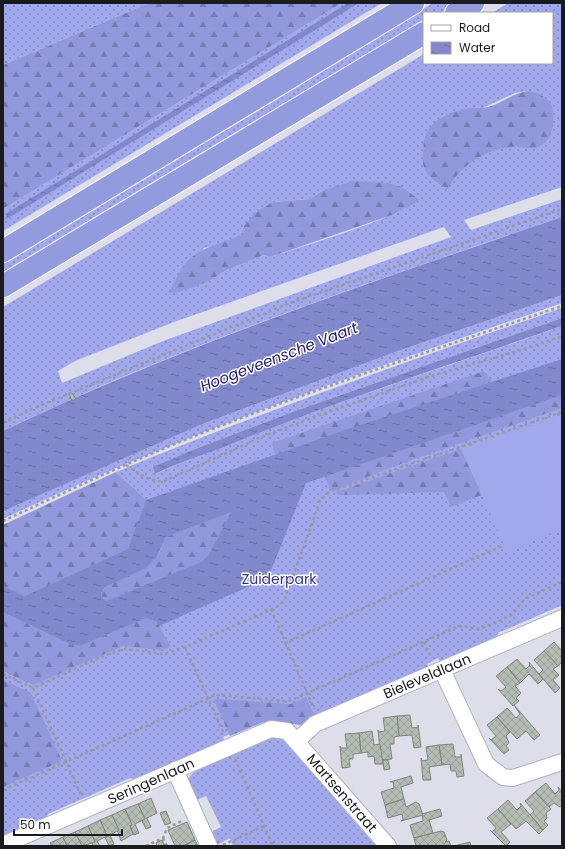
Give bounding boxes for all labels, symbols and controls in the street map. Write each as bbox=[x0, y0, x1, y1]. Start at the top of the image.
legend bbox=[423, 12, 553, 64]
text: Road bbox=[459, 19, 490, 36]
text: Water bbox=[459, 39, 496, 56]
water label: Hoogeveensche Vaart bbox=[197, 317, 361, 396]
park label: Zuiderpark bbox=[242, 569, 317, 589]
street label: Bieleveldlaan bbox=[380, 649, 474, 703]
street label: Martsenstraat bbox=[302, 749, 382, 837]
street label: Seringenlaan bbox=[104, 753, 198, 809]
scale bar bbox=[14, 811, 122, 837]
text: 50 m bbox=[20, 816, 51, 833]

